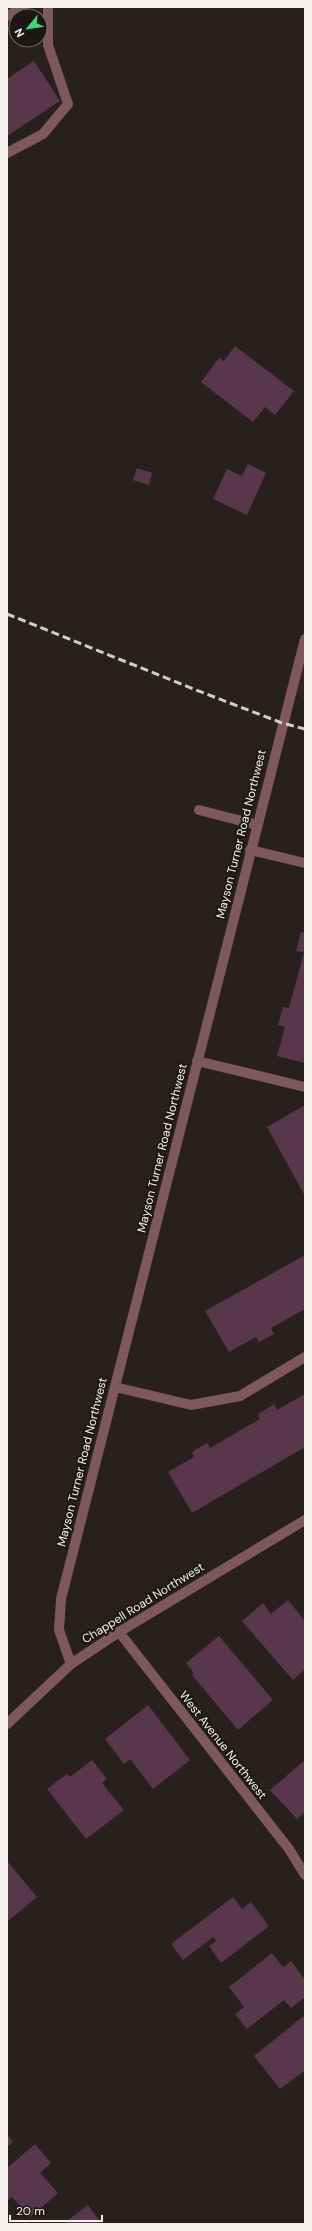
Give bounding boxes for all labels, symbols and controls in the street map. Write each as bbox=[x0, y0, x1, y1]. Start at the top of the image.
north arrow bbox=[8, 8, 48, 48]
text: N bbox=[11, 26, 27, 40]
street label: Mayson Turner Road Northwest bbox=[212, 748, 270, 920]
street label: Mayson Turner Road Northwest bbox=[133, 1062, 191, 1234]
street label: Mayson Turner Road Northwest bbox=[53, 1376, 111, 1548]
street label: Chappell Road Northwest bbox=[79, 1559, 207, 1647]
street label: West Avenue Northwest bbox=[176, 1688, 270, 1803]
scale bar bbox=[10, 2197, 102, 2223]
text: 20 m bbox=[16, 2203, 45, 2219]

